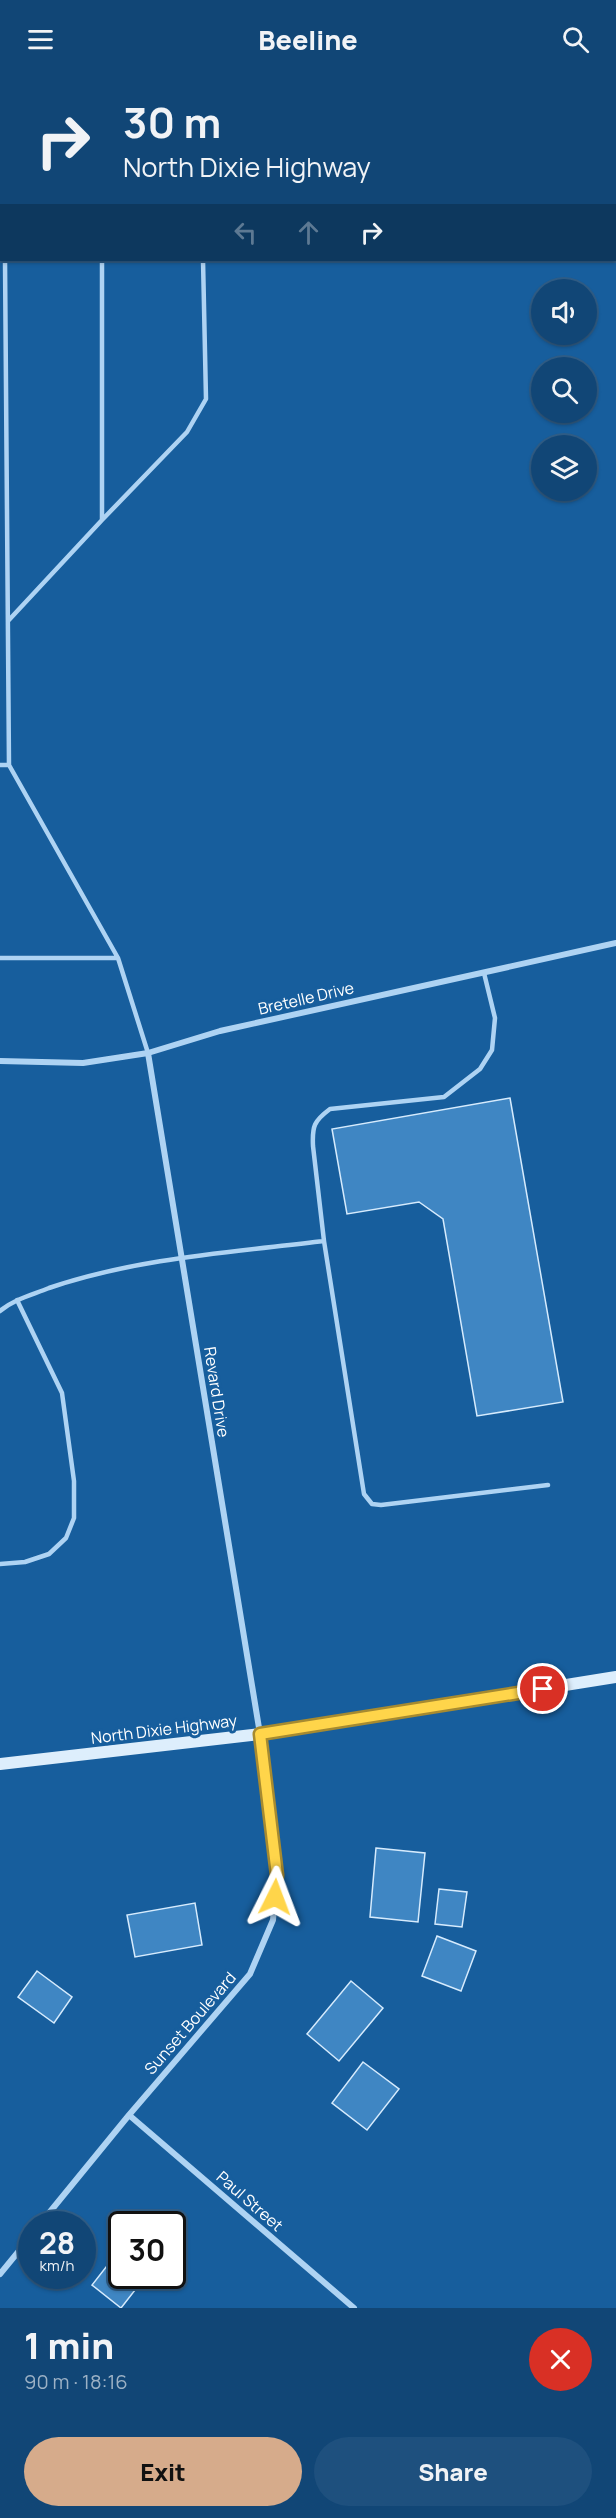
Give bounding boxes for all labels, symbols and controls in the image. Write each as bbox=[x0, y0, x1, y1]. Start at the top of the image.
text: Beeline bbox=[258, 21, 358, 58]
icon: menu bbox=[24, 23, 57, 56]
icon: search bbox=[559, 23, 592, 56]
text: 30 m bbox=[123, 93, 221, 151]
icon: right bbox=[24, 102, 102, 180]
text: North Dixie Highway bbox=[123, 148, 371, 185]
icon: left bbox=[229, 216, 262, 249]
icon: ahead bbox=[292, 216, 325, 249]
icon: right bbox=[355, 216, 388, 249]
map controls bbox=[531, 279, 597, 501]
button: sound bbox=[531, 279, 597, 345]
button: search bbox=[531, 357, 597, 423]
button: layers bbox=[531, 435, 597, 501]
street label: Bretelle Drive bbox=[256, 976, 356, 1020]
street label: Revard Drive bbox=[199, 1345, 235, 1439]
pin bbox=[517, 1663, 568, 1714]
icon: arrive bbox=[526, 1672, 559, 1705]
street label: North Dixie Highway bbox=[90, 1709, 239, 1749]
position arrow bbox=[243, 1865, 307, 1929]
street label: Sunset Boulevard bbox=[139, 1967, 241, 2079]
street label: Paul Street bbox=[212, 2166, 288, 2236]
speed limit sign: 30 bbox=[108, 2211, 186, 2289]
text: 28 bbox=[39, 2222, 75, 2263]
text: km/h bbox=[40, 2255, 74, 2276]
text: 1 min bbox=[24, 2321, 114, 2370]
button: close bbox=[529, 2328, 592, 2391]
text: 90 m · 18:16 bbox=[24, 2368, 128, 2395]
button: Exit bbox=[24, 2437, 302, 2506]
button: Share bbox=[314, 2437, 592, 2506]

